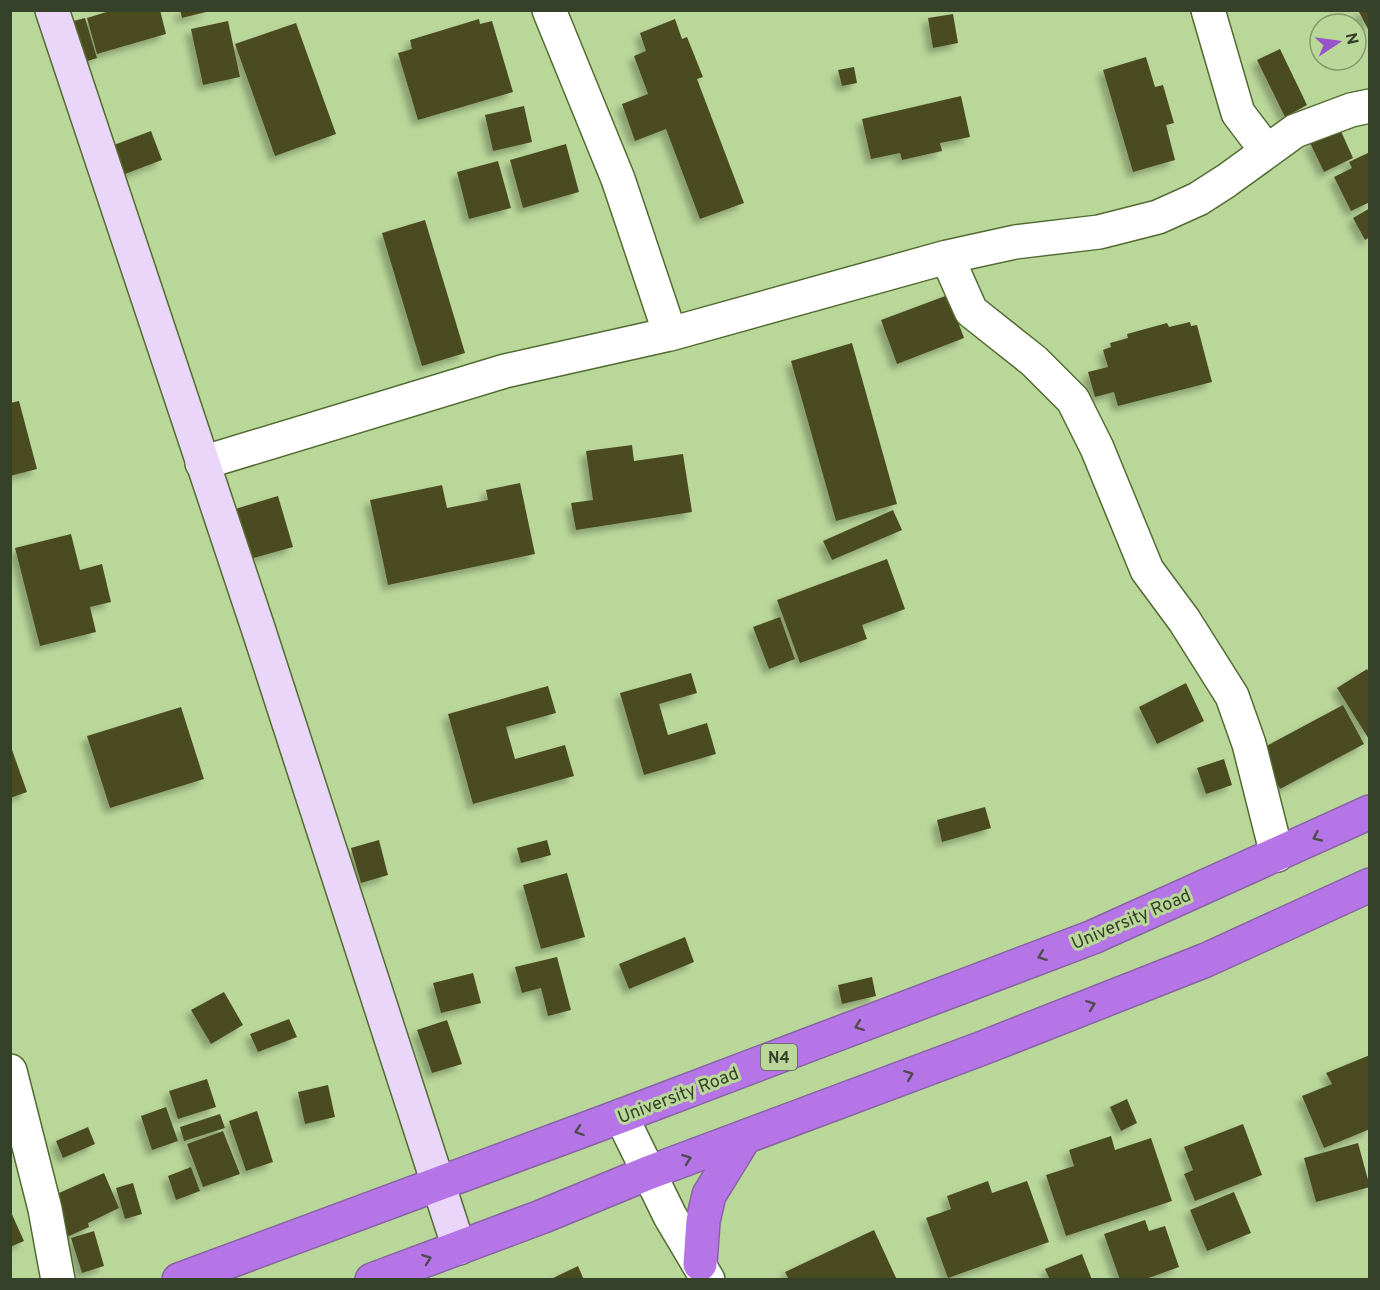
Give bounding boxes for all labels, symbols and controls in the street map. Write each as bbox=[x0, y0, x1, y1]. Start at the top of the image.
north arrow bbox=[1308, 12, 1368, 72]
text: N bbox=[1340, 31, 1362, 47]
one-way arrow bbox=[1312, 829, 1323, 841]
street label: University Road bbox=[1068, 885, 1195, 956]
one-way arrow bbox=[1037, 949, 1048, 962]
one-way arrow bbox=[1085, 1000, 1096, 1012]
one-way arrow bbox=[855, 1019, 866, 1031]
road number: N4 bbox=[761, 1044, 797, 1070]
street label: University Road bbox=[615, 1063, 742, 1130]
one-way arrow bbox=[903, 1070, 914, 1083]
one-way arrow bbox=[574, 1124, 584, 1136]
one-way arrow bbox=[682, 1153, 692, 1166]
one-way arrow bbox=[421, 1254, 432, 1267]

